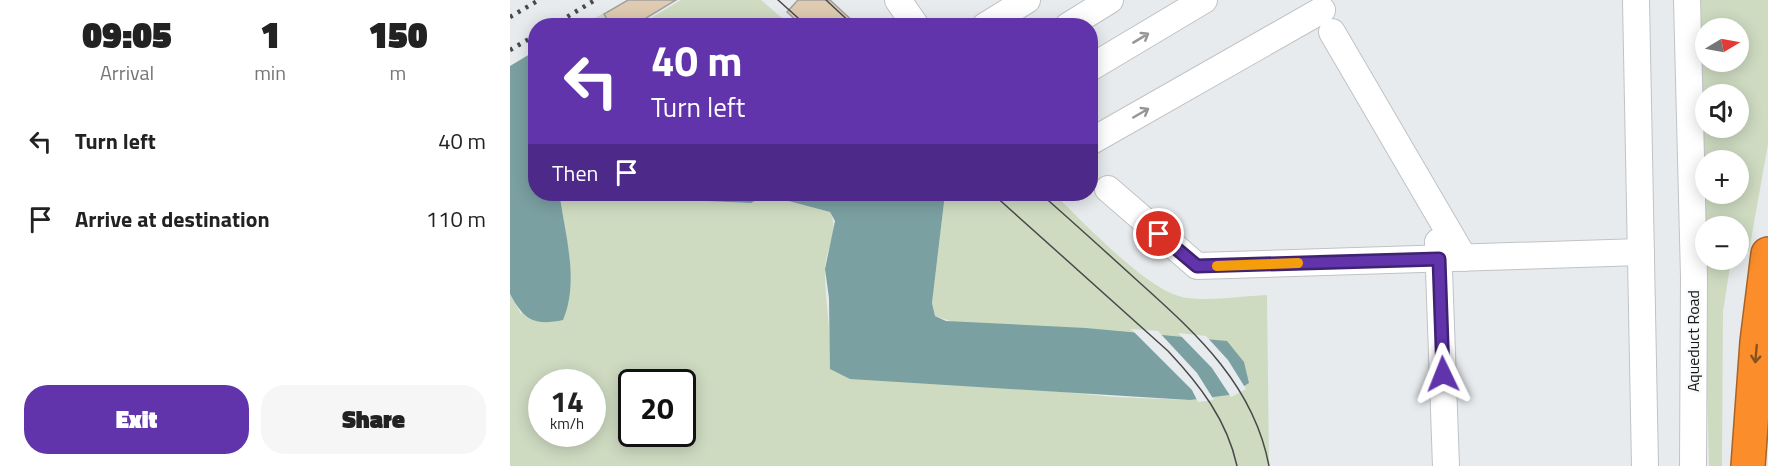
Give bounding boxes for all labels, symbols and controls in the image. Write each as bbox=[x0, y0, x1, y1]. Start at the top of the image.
text: 09:05 bbox=[82, 7, 172, 62]
text: 1 bbox=[260, 7, 280, 62]
text: 150 bbox=[368, 7, 428, 62]
north arrow bbox=[1695, 18, 1749, 72]
map controls bbox=[1695, 18, 1749, 270]
text: 40 m bbox=[651, 28, 743, 92]
one-way arrow bbox=[1132, 31, 1149, 43]
icon: left bbox=[552, 42, 630, 120]
text: Arrival bbox=[100, 57, 154, 88]
text: min bbox=[254, 57, 286, 88]
text: m bbox=[390, 57, 406, 88]
button: sound bbox=[1695, 84, 1749, 138]
text: Turn left bbox=[651, 86, 745, 127]
one-way arrow bbox=[1132, 107, 1149, 119]
text: Turn left bbox=[75, 124, 156, 158]
text: 40 m bbox=[438, 124, 486, 158]
icon: left bbox=[24, 125, 57, 158]
button: + bbox=[1695, 150, 1749, 204]
text: Then bbox=[552, 156, 598, 190]
icon: arrive bbox=[610, 156, 643, 189]
text: Arrive at destination bbox=[75, 202, 270, 236]
text: 110 m bbox=[426, 202, 486, 236]
icon: arrive bbox=[24, 203, 57, 236]
pin bbox=[1133, 208, 1184, 259]
button: − bbox=[1695, 216, 1749, 270]
icon: arrive bbox=[1142, 217, 1175, 250]
street label: Aqueduct Road bbox=[1681, 290, 1705, 392]
position arrow bbox=[1411, 342, 1475, 406]
one-way arrow bbox=[1750, 343, 1761, 363]
speed limit sign: 20 bbox=[618, 369, 696, 447]
text: 14 bbox=[550, 378, 584, 424]
button: Exit bbox=[24, 385, 249, 454]
button: Share bbox=[261, 385, 486, 454]
text: km/h bbox=[550, 412, 584, 435]

